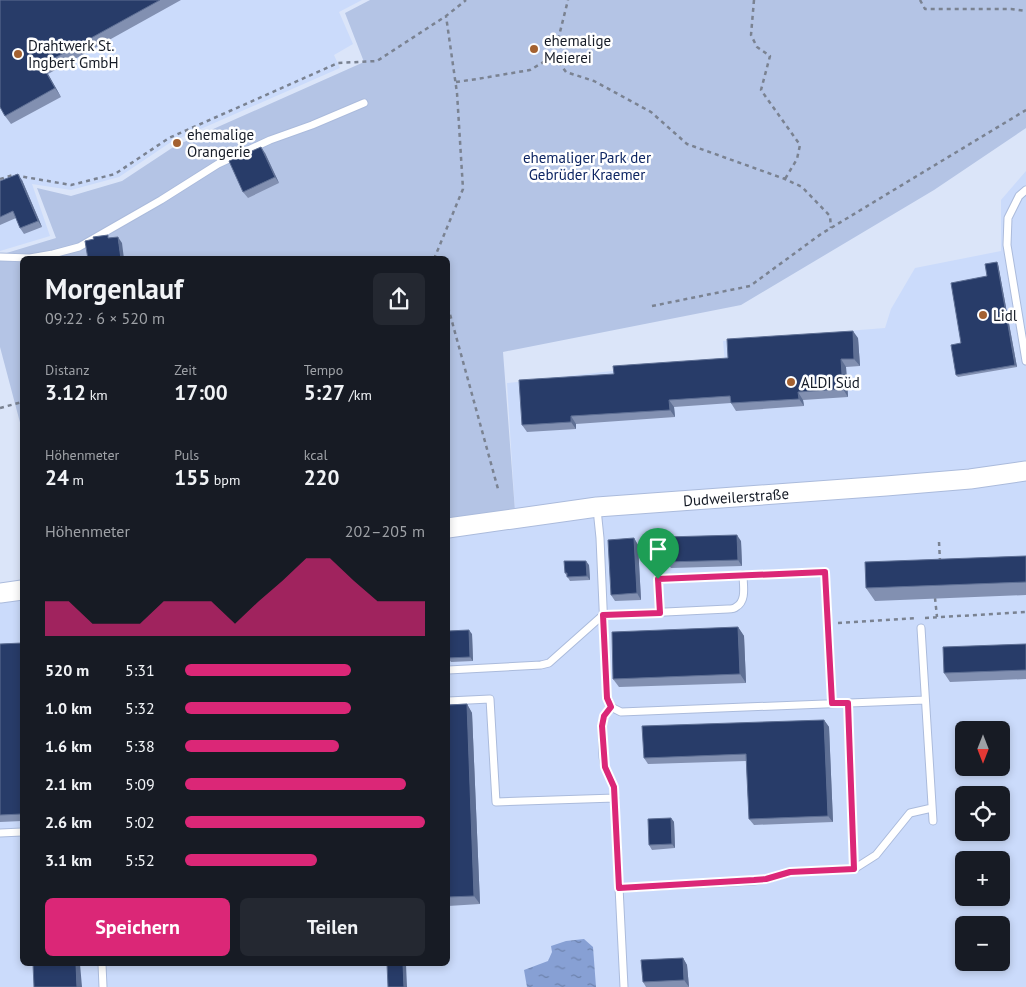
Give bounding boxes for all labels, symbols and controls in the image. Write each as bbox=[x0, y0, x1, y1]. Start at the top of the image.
place label: ehemalige Meierei bbox=[544, 31, 611, 67]
place label: Drahtwerk St. Ingbert GmbH bbox=[28, 36, 119, 72]
marker: ehemalige Meierei bbox=[528, 43, 540, 55]
marker: Drahtwerk St. Ingbert GmbH bbox=[12, 48, 24, 60]
place label: ehemalige Orangerie bbox=[187, 125, 254, 161]
marker: ehemalige Orangerie bbox=[171, 137, 183, 149]
park label: ehemaliger Park der Gebrüder Kraemer bbox=[523, 148, 651, 184]
text: Morgenlauf bbox=[45, 270, 183, 307]
button: share bbox=[373, 273, 425, 325]
place label: Lidl bbox=[993, 306, 1018, 325]
text: 09:22 · 6 × 520 m bbox=[45, 308, 165, 328]
marker: Lidl bbox=[977, 309, 989, 321]
text: Distanz bbox=[45, 361, 89, 379]
text: Zeit bbox=[174, 361, 197, 379]
text: Tempo bbox=[304, 361, 343, 379]
place label: ALDI Süd bbox=[801, 373, 860, 392]
marker: ALDI Süd bbox=[785, 376, 797, 388]
text: 3.12 bbox=[45, 379, 86, 406]
text: 17:00 bbox=[174, 379, 228, 406]
text: 5:27 bbox=[304, 379, 345, 406]
text: km bbox=[86, 386, 108, 404]
text: /km bbox=[345, 386, 372, 404]
text: Höhenmeter bbox=[45, 446, 119, 464]
text: Puls bbox=[174, 446, 199, 464]
text: kcal bbox=[304, 446, 328, 464]
text: 24 bbox=[45, 464, 69, 491]
text: 155 bbox=[174, 464, 210, 491]
text: 220 bbox=[304, 464, 339, 491]
text: m bbox=[69, 471, 84, 489]
text: bpm bbox=[210, 471, 240, 489]
street label: Dudweilerstraße bbox=[682, 484, 790, 510]
text: Höhenmeter bbox=[45, 521, 130, 541]
text: 202–205 m bbox=[345, 521, 425, 541]
pin bbox=[637, 528, 679, 579]
icon: arrive bbox=[644, 535, 672, 563]
text: 520 m bbox=[45, 660, 89, 680]
text: 5:31 bbox=[125, 660, 155, 680]
text: 1.0 km bbox=[45, 698, 92, 718]
text: 5:32 bbox=[125, 698, 155, 718]
north arrow bbox=[955, 721, 1010, 776]
map controls bbox=[955, 721, 1010, 971]
text: 1.6 km bbox=[45, 736, 92, 756]
text: 5:38 bbox=[125, 736, 155, 756]
text: 2.1 km bbox=[45, 774, 92, 794]
text: 5:09 bbox=[125, 774, 155, 794]
button: locate bbox=[955, 786, 1010, 841]
text: 2.6 km bbox=[45, 812, 92, 832]
text: 5:02 bbox=[125, 812, 155, 832]
text: 3.1 km bbox=[45, 850, 92, 870]
text: 5:52 bbox=[125, 850, 155, 870]
button: + bbox=[955, 851, 1010, 906]
button: Speichern bbox=[45, 898, 230, 956]
button: Teilen bbox=[240, 898, 425, 956]
button: − bbox=[955, 916, 1010, 971]

